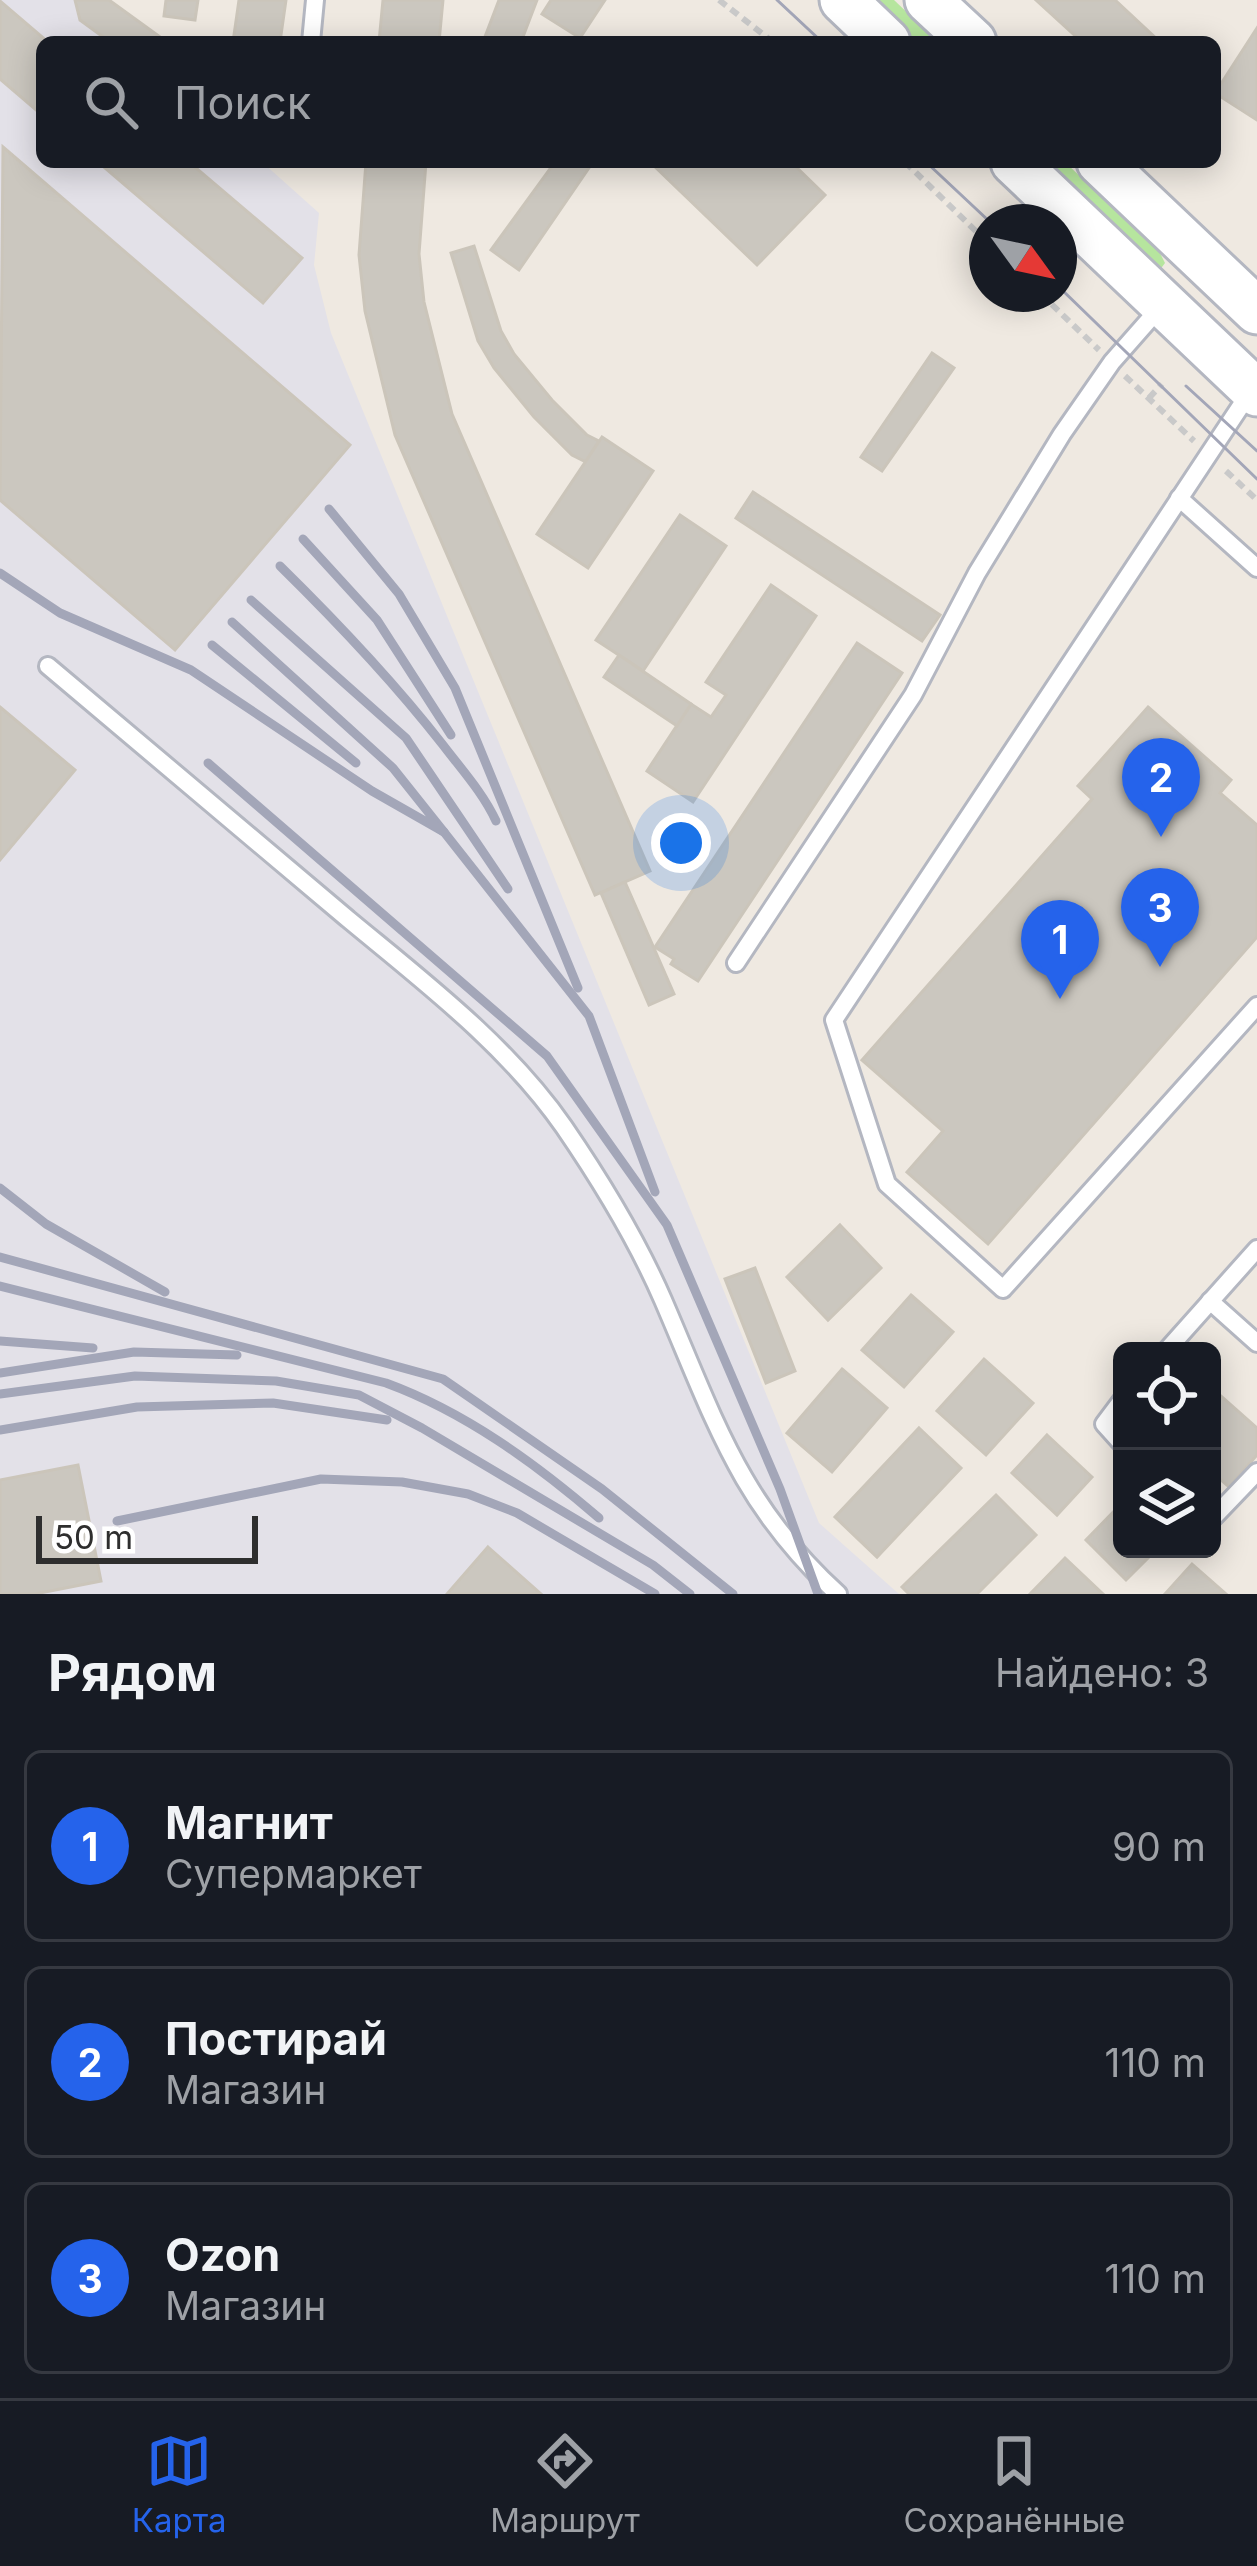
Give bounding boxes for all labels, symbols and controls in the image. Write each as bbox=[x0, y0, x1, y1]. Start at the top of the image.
search box bbox=[36, 36, 1221, 168]
icon: search bbox=[78, 69, 144, 135]
text: Поиск bbox=[174, 75, 311, 130]
north arrow bbox=[969, 204, 1077, 312]
pin: 2 bbox=[1122, 738, 1200, 837]
your location bbox=[651, 813, 711, 873]
pin: 3 bbox=[1121, 868, 1199, 967]
pin: 1 bbox=[1021, 900, 1099, 999]
map controls bbox=[1113, 1342, 1221, 1558]
button: locate bbox=[1113, 1342, 1221, 1450]
button: layers bbox=[1113, 1450, 1221, 1558]
scale bar bbox=[36, 1510, 258, 1563]
text: 50 m bbox=[54, 1517, 133, 1557]
text: Рядом bbox=[48, 1642, 217, 1703]
text: Найдено: 3 bbox=[995, 1649, 1209, 1696]
text: Магнит bbox=[165, 1795, 333, 1850]
text: 1 bbox=[82, 1823, 98, 1870]
text: 90 m bbox=[1112, 1823, 1206, 1870]
text: Супермаркет bbox=[165, 1850, 422, 1897]
text: Постирай bbox=[165, 2011, 387, 2066]
text: 2 bbox=[78, 2039, 102, 2086]
text: 110 m bbox=[1105, 2039, 1206, 2086]
text: Магазин bbox=[165, 2066, 326, 2113]
text: Ozon bbox=[165, 2227, 280, 2282]
text: 3 bbox=[77, 2255, 103, 2302]
text: 110 m bbox=[1105, 2255, 1206, 2302]
text: Магазин bbox=[165, 2282, 326, 2329]
tab: Карта bbox=[132, 2428, 227, 2540]
tab: Маршрут bbox=[490, 2428, 640, 2540]
tab: Сохранённые bbox=[904, 2428, 1125, 2540]

